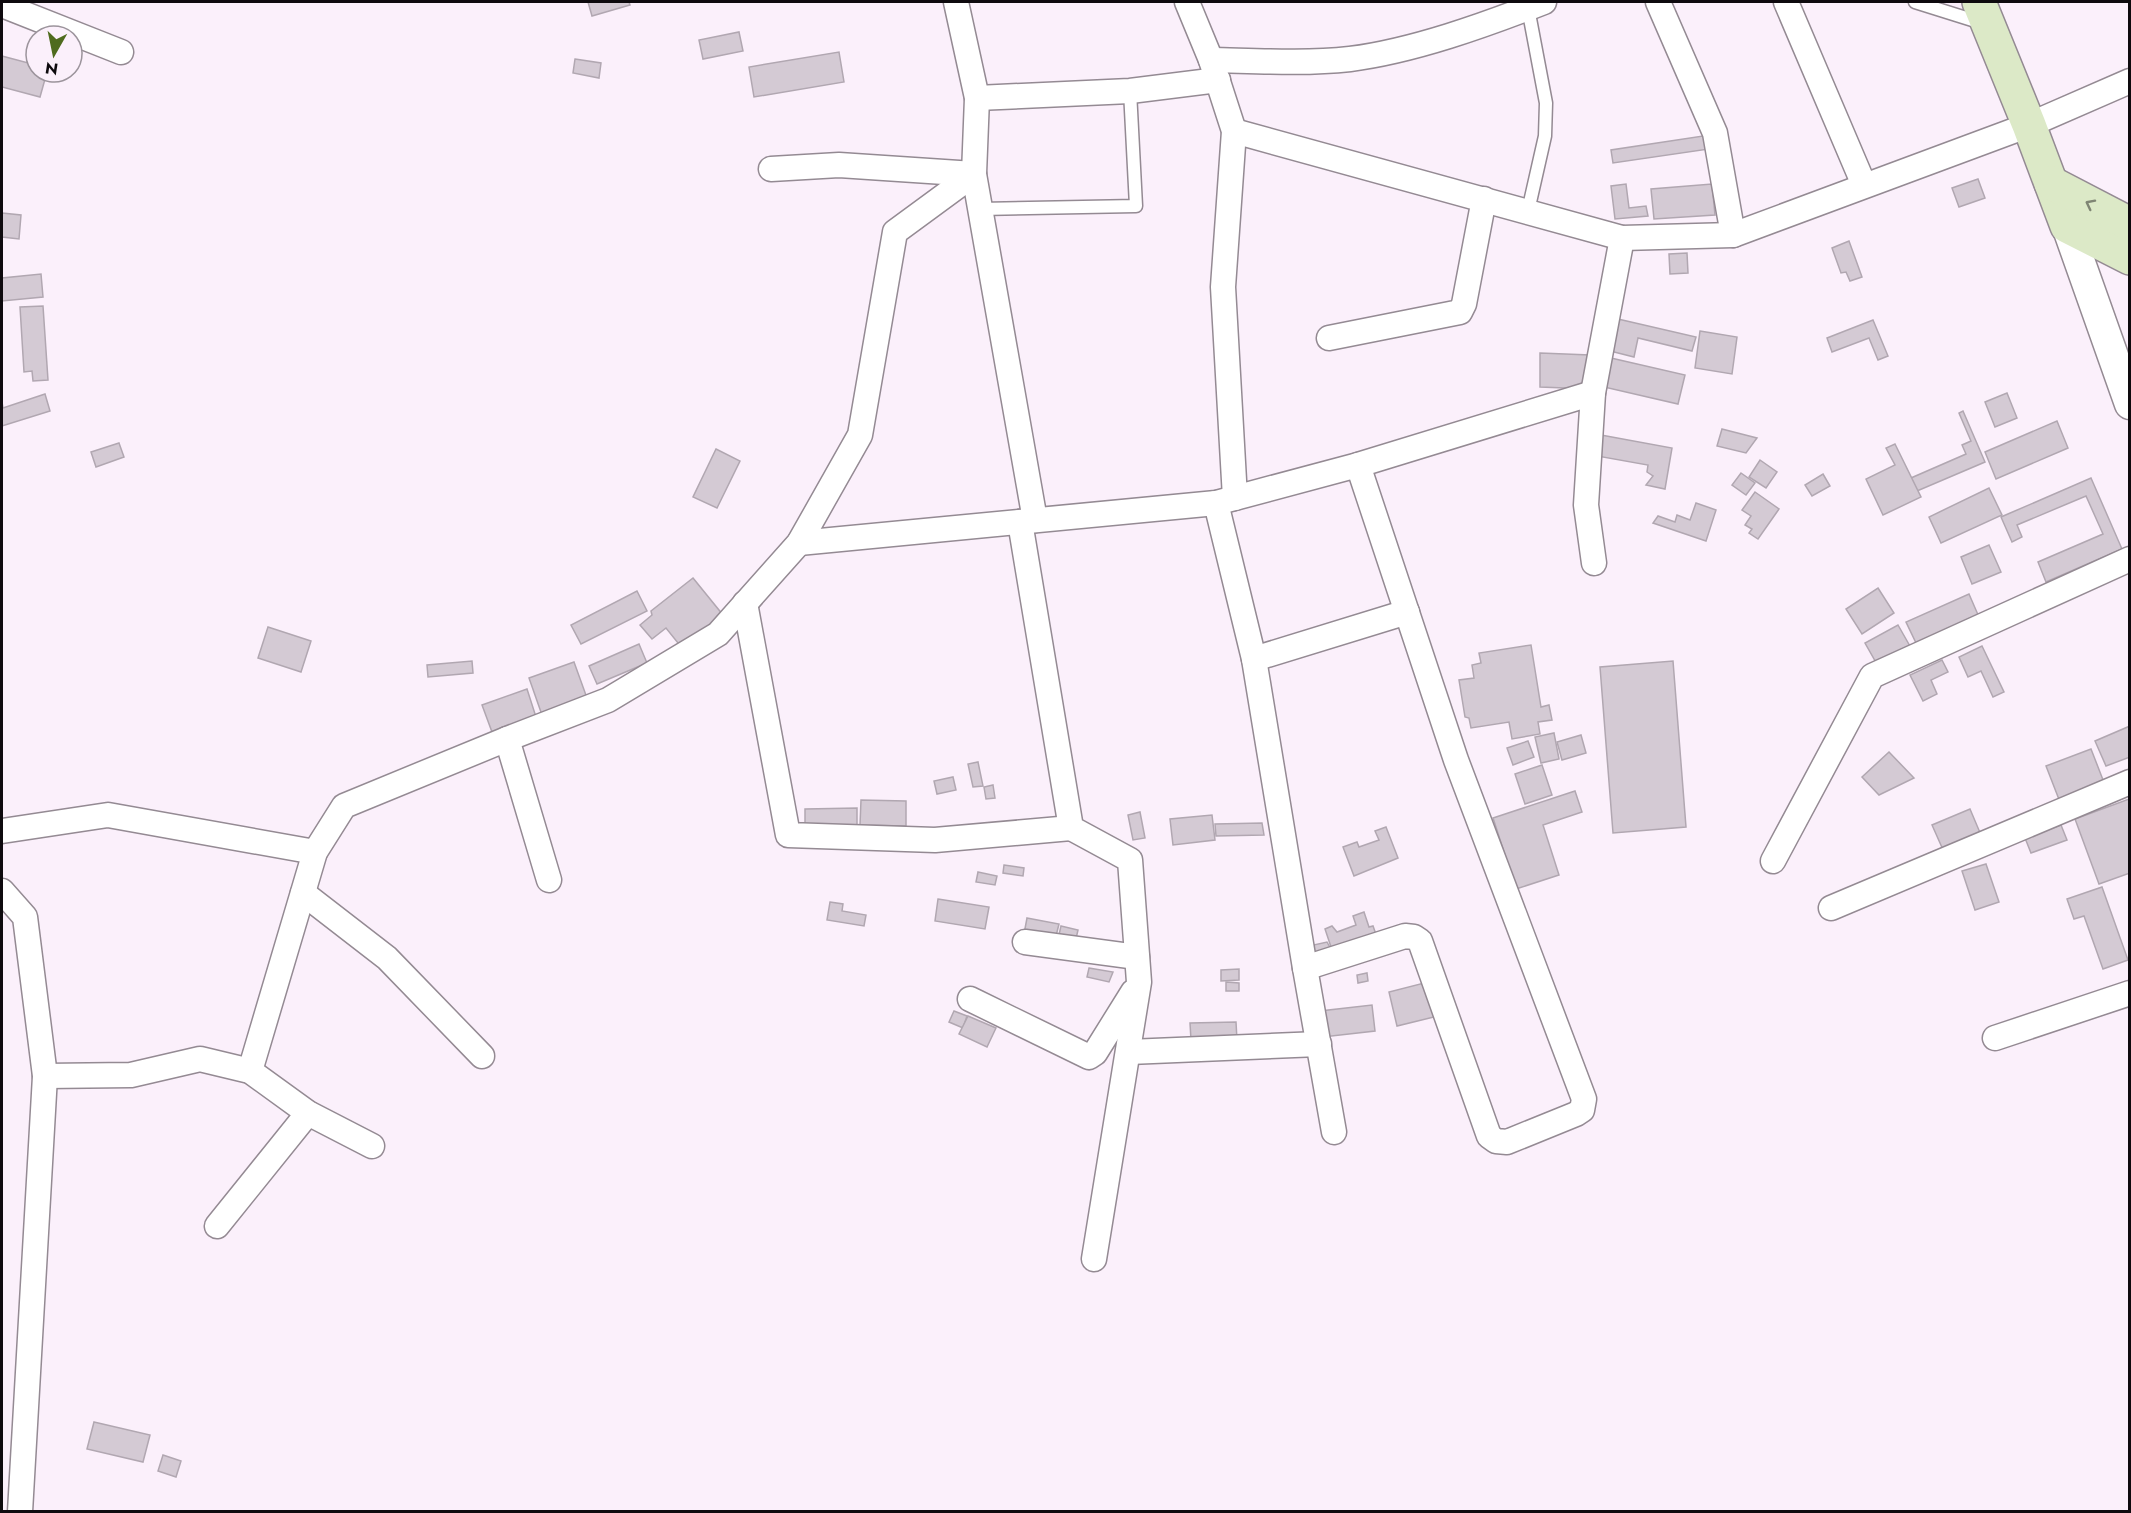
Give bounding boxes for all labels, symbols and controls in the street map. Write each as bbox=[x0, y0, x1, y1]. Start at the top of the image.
north arrow bbox=[24, 24, 84, 84]
text: N bbox=[44, 56, 60, 81]
one-way arrow bbox=[2086, 200, 2096, 211]

